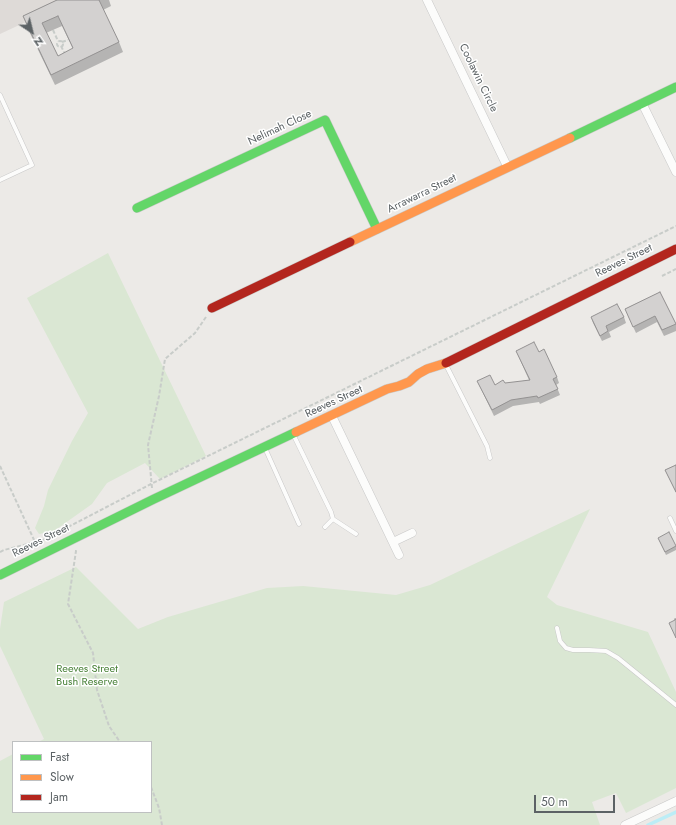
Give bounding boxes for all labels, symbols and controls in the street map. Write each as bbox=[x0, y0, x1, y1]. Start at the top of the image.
north arrow bbox=[12, 12, 52, 52]
text: N bbox=[31, 33, 47, 51]
street label: Coolawin Circle bbox=[456, 42, 500, 114]
street label: Nelimah Close bbox=[246, 108, 314, 148]
street label: Arrawarra Street bbox=[385, 172, 459, 216]
street label: Reeves Street bbox=[593, 242, 655, 280]
street label: Reeves Street bbox=[303, 383, 365, 421]
street label: Reeves Street bbox=[10, 522, 72, 560]
park label: Reeves Street Bush Reserve bbox=[56, 662, 118, 688]
legend bbox=[12, 741, 152, 813]
text: Fast bbox=[50, 748, 69, 766]
text: Slow bbox=[50, 768, 74, 786]
scale bar bbox=[536, 787, 617, 813]
text: Jam bbox=[50, 788, 68, 806]
text: 50 m bbox=[541, 793, 568, 811]

